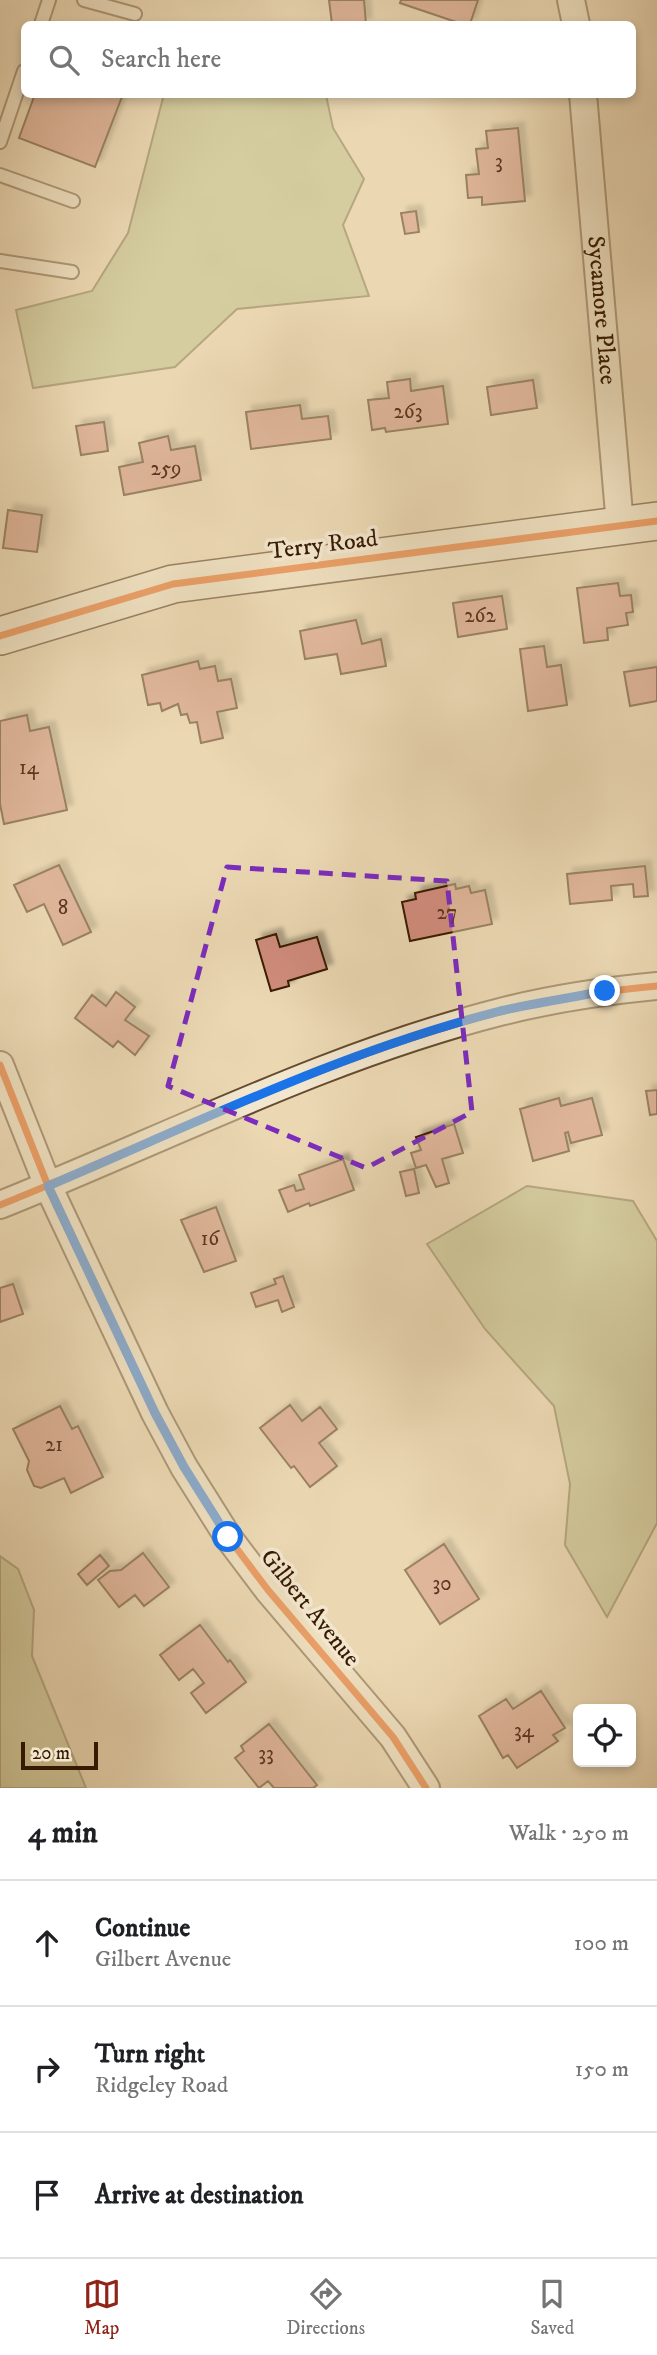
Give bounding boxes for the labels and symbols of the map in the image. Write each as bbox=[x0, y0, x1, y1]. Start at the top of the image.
house number: 3 bbox=[495, 149, 503, 175]
street label: Sycamore Place bbox=[580, 235, 623, 386]
house number: 263 bbox=[393, 399, 423, 425]
house number: 259 bbox=[150, 456, 182, 482]
street label: Terry Road bbox=[267, 523, 379, 567]
house number: 262 bbox=[464, 603, 496, 629]
house number: 14 bbox=[19, 755, 40, 781]
house number: 8 bbox=[58, 895, 68, 921]
house number: 27 bbox=[437, 900, 457, 926]
route end bbox=[589, 975, 620, 1006]
house number: 16 bbox=[201, 1226, 220, 1252]
house number: 21 bbox=[45, 1432, 63, 1458]
route start bbox=[212, 1521, 243, 1552]
street label: Gilbert Avenue bbox=[254, 1543, 366, 1673]
house number: 30 bbox=[432, 1571, 452, 1597]
house number: 34 bbox=[514, 1718, 535, 1744]
scale bar bbox=[21, 1739, 98, 1771]
house number: 33 bbox=[258, 1741, 274, 1767]

